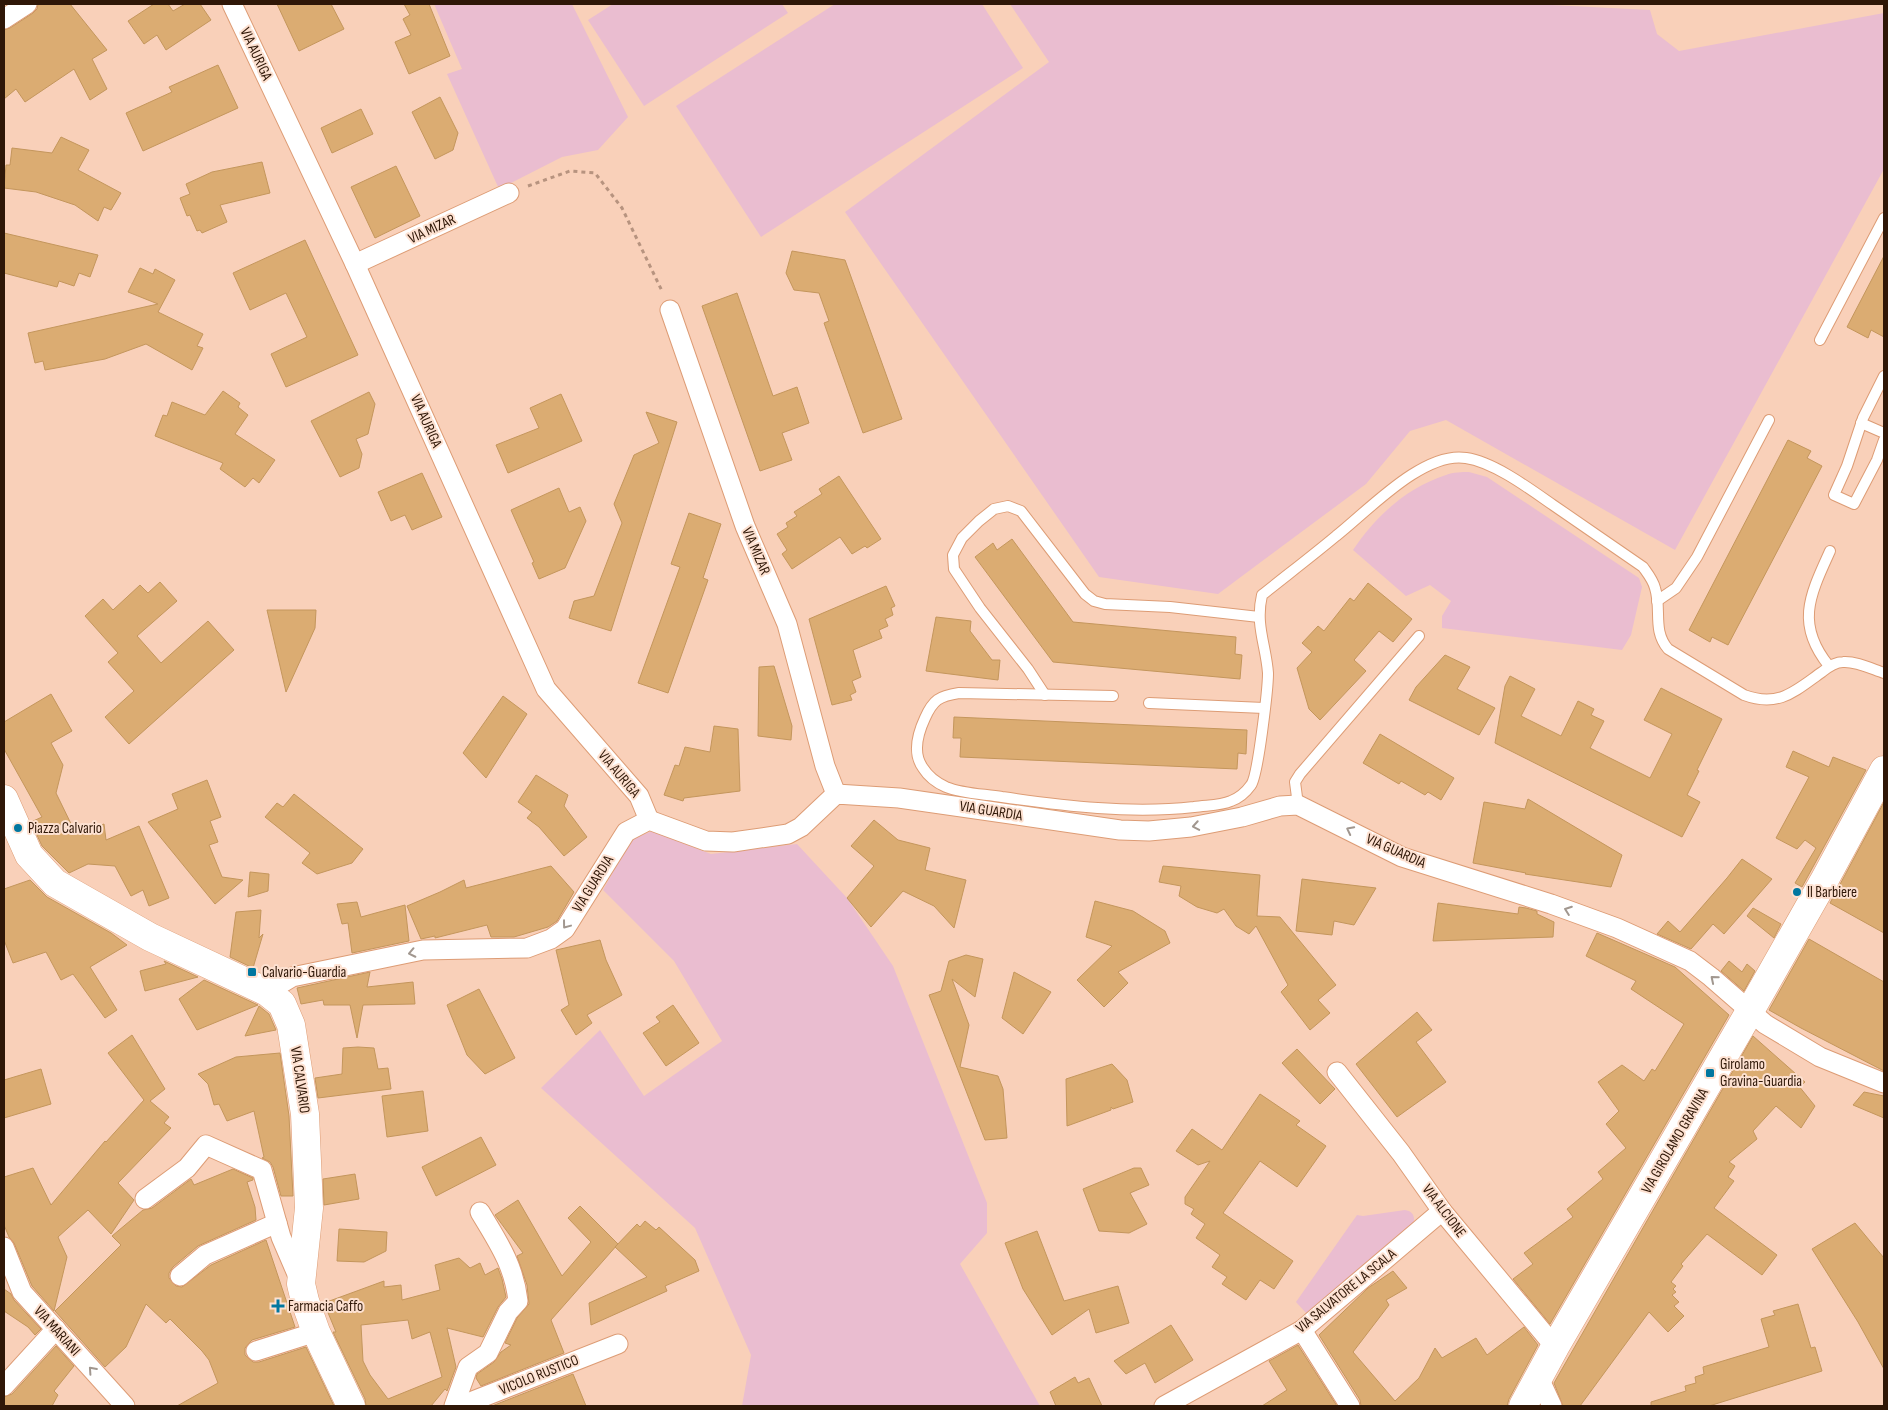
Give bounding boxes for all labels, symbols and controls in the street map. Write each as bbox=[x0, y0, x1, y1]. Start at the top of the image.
street label: VIA AURIGA bbox=[236, 25, 277, 84]
street label: VIA MIZAR bbox=[405, 210, 459, 248]
street label: VIA AURIGA bbox=[406, 391, 446, 451]
street label: VIA MIZAR bbox=[737, 524, 775, 578]
street label: VIA AURIGA bbox=[594, 746, 645, 802]
street label: VIA GUARDIA bbox=[958, 797, 1024, 825]
place label: Piazza Calvario bbox=[28, 819, 102, 838]
one-way arrow bbox=[1191, 820, 1200, 830]
marker: Piazza Calvario bbox=[12, 822, 24, 834]
one-way arrow bbox=[1346, 826, 1355, 836]
street label: VIA GUARDIA bbox=[1363, 829, 1429, 873]
street label: VIA GUARDIA bbox=[568, 852, 618, 916]
place label: Il Barbiere bbox=[1807, 883, 1857, 902]
marker: Il Barbiere bbox=[1791, 886, 1803, 898]
one-way arrow bbox=[1564, 906, 1572, 916]
one-way arrow bbox=[564, 919, 572, 928]
one-way arrow bbox=[407, 947, 416, 957]
place label: Calvario-Guardia bbox=[262, 963, 346, 982]
marker: Calvario-Guardia bbox=[246, 966, 258, 978]
one-way arrow bbox=[1710, 976, 1719, 985]
street label: VIA CALVARIO bbox=[286, 1045, 314, 1115]
place label: Girolamo Gravina-Guardia bbox=[1720, 1055, 1802, 1091]
marker: Girolamo Gravina-Guardia bbox=[1704, 1067, 1716, 1079]
street label: VIA GIROLAMO GRAVINA bbox=[1637, 1085, 1713, 1197]
street label: VIA ALCIONE bbox=[1418, 1181, 1470, 1241]
street label: VIA SALVATORE LA SCALA bbox=[1292, 1244, 1401, 1337]
place label: Farmacia Caffo bbox=[288, 1297, 363, 1316]
marker: Farmacia Caffo bbox=[272, 1300, 284, 1312]
street label: VIA MARIANI bbox=[30, 1302, 84, 1360]
street label: VICOLO RUSTICO bbox=[497, 1351, 581, 1399]
one-way arrow bbox=[89, 1366, 98, 1375]

